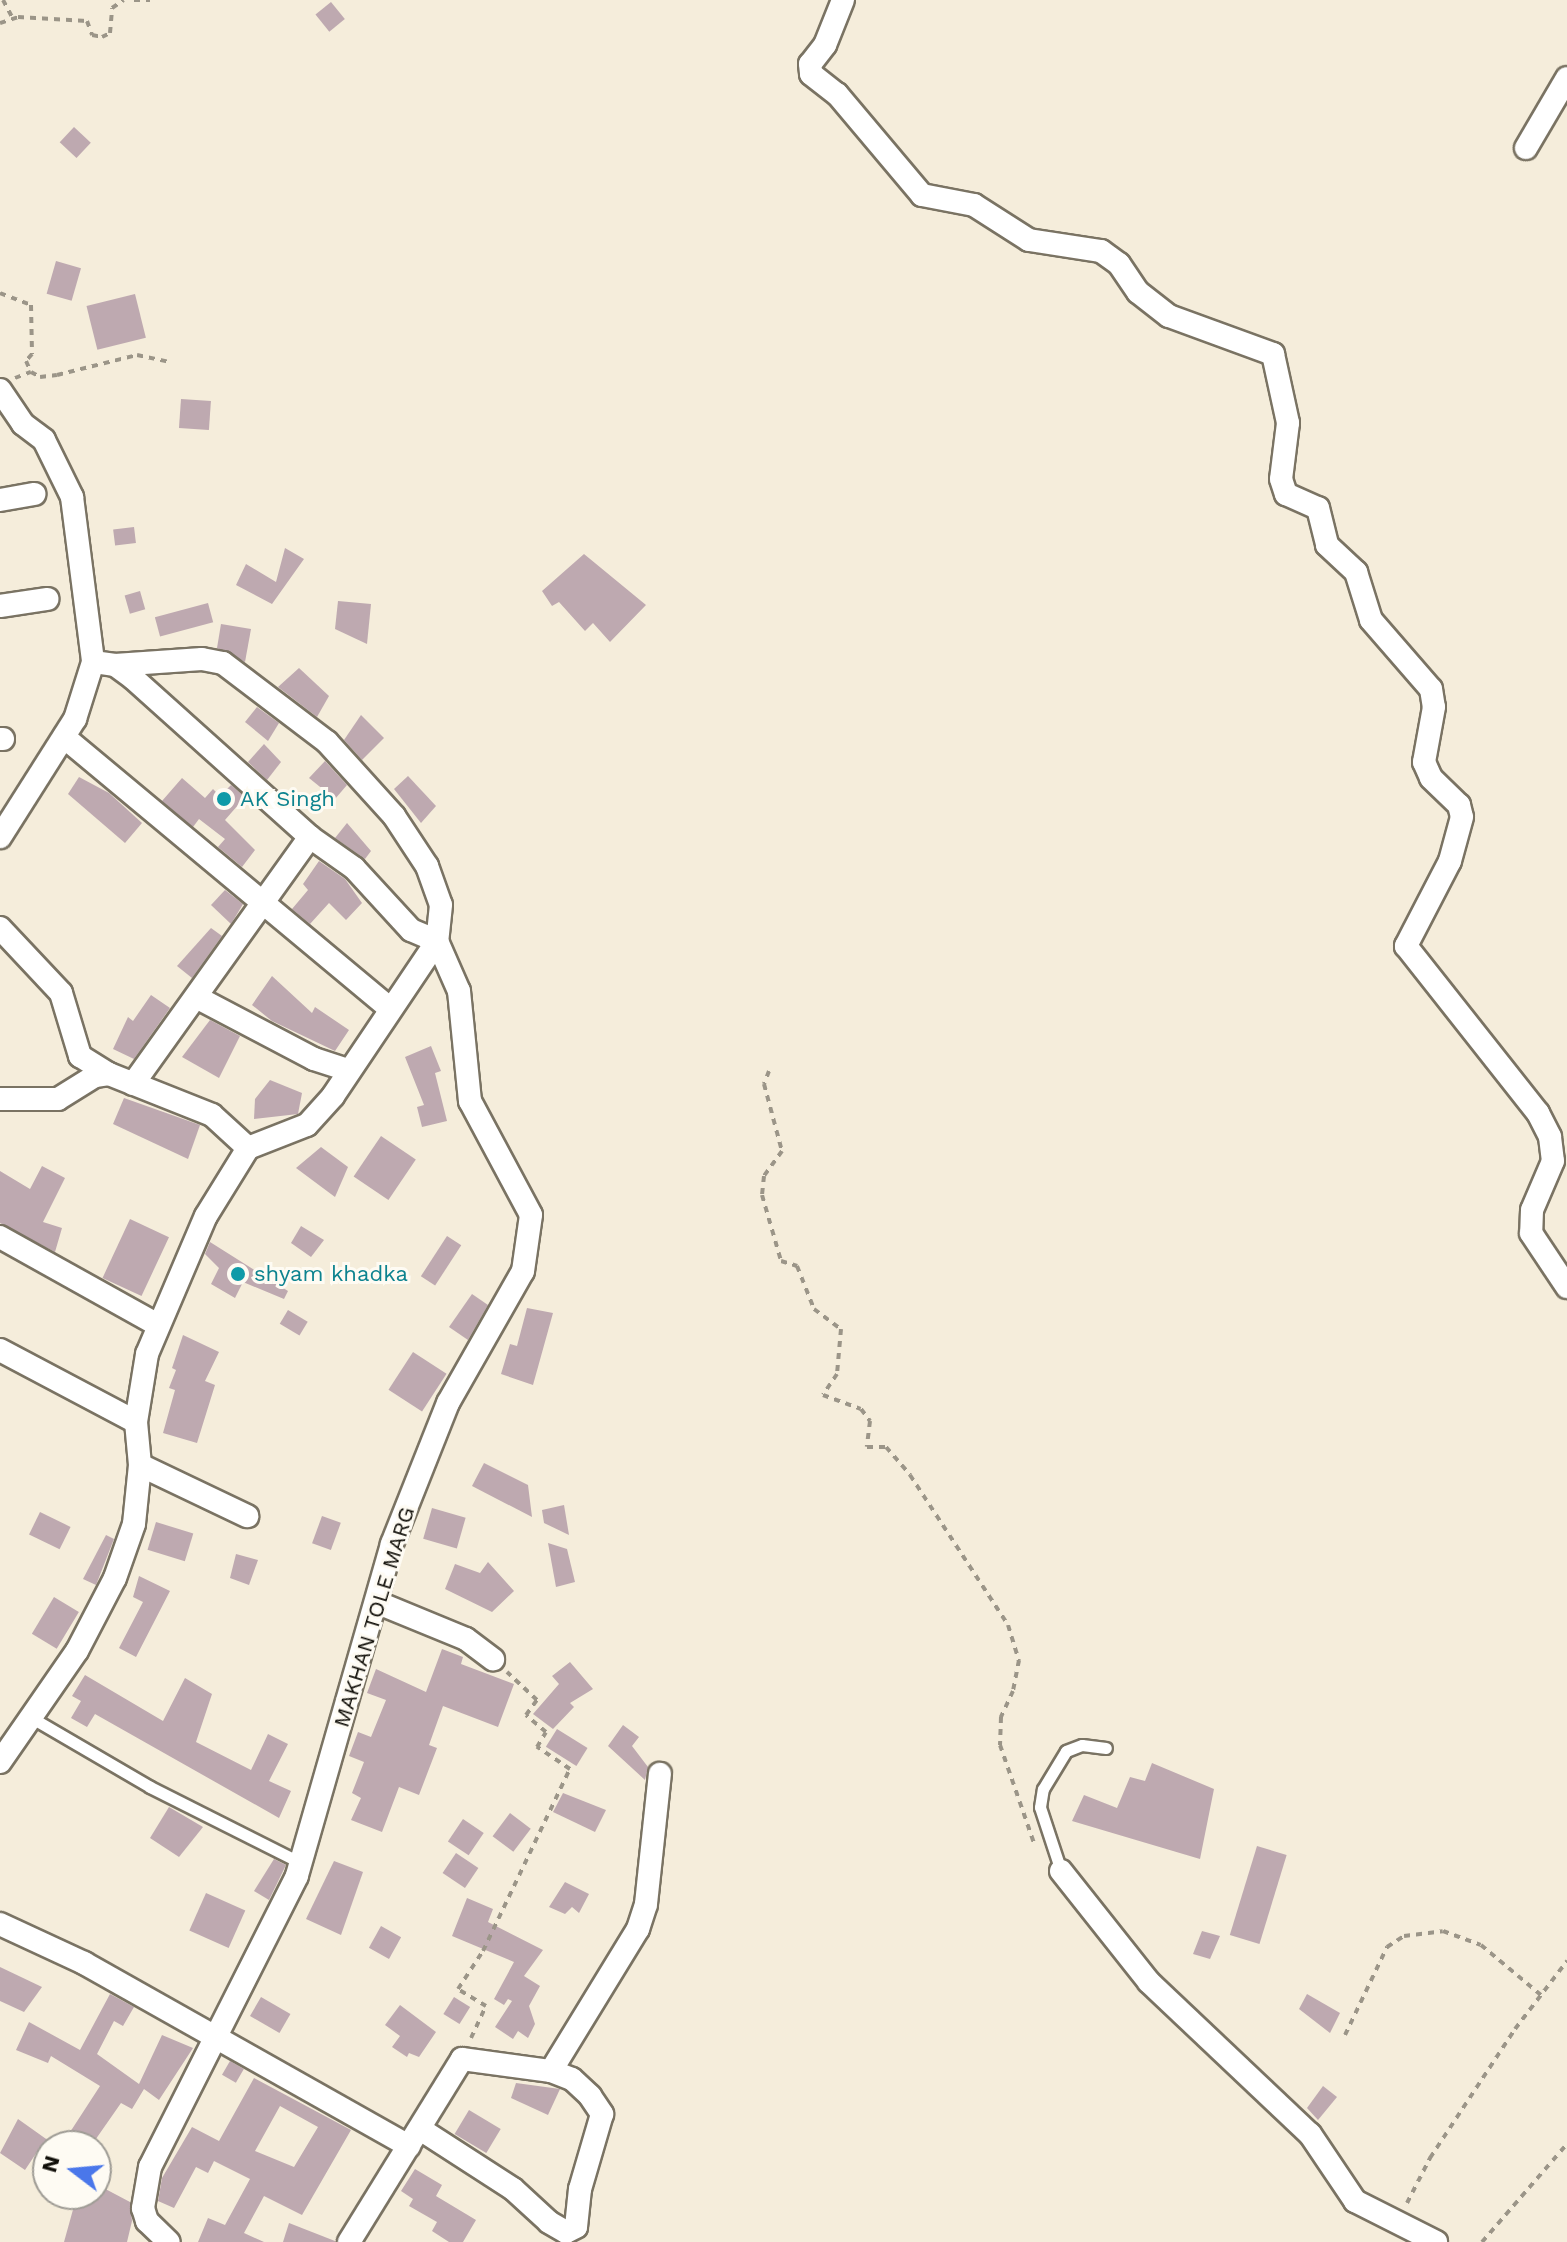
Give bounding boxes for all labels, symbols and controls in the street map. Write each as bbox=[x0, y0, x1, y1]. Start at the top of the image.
place label: AK Singh bbox=[240, 786, 335, 812]
marker: AK Singh bbox=[215, 790, 233, 808]
place label: shyam khadka bbox=[254, 1261, 408, 1287]
marker: shyam khadka bbox=[229, 1265, 247, 1283]
street label: MAKHAN TOLE MARG bbox=[328, 1503, 420, 1731]
north arrow bbox=[32, 2130, 112, 2210]
text: N bbox=[36, 2153, 65, 2175]

